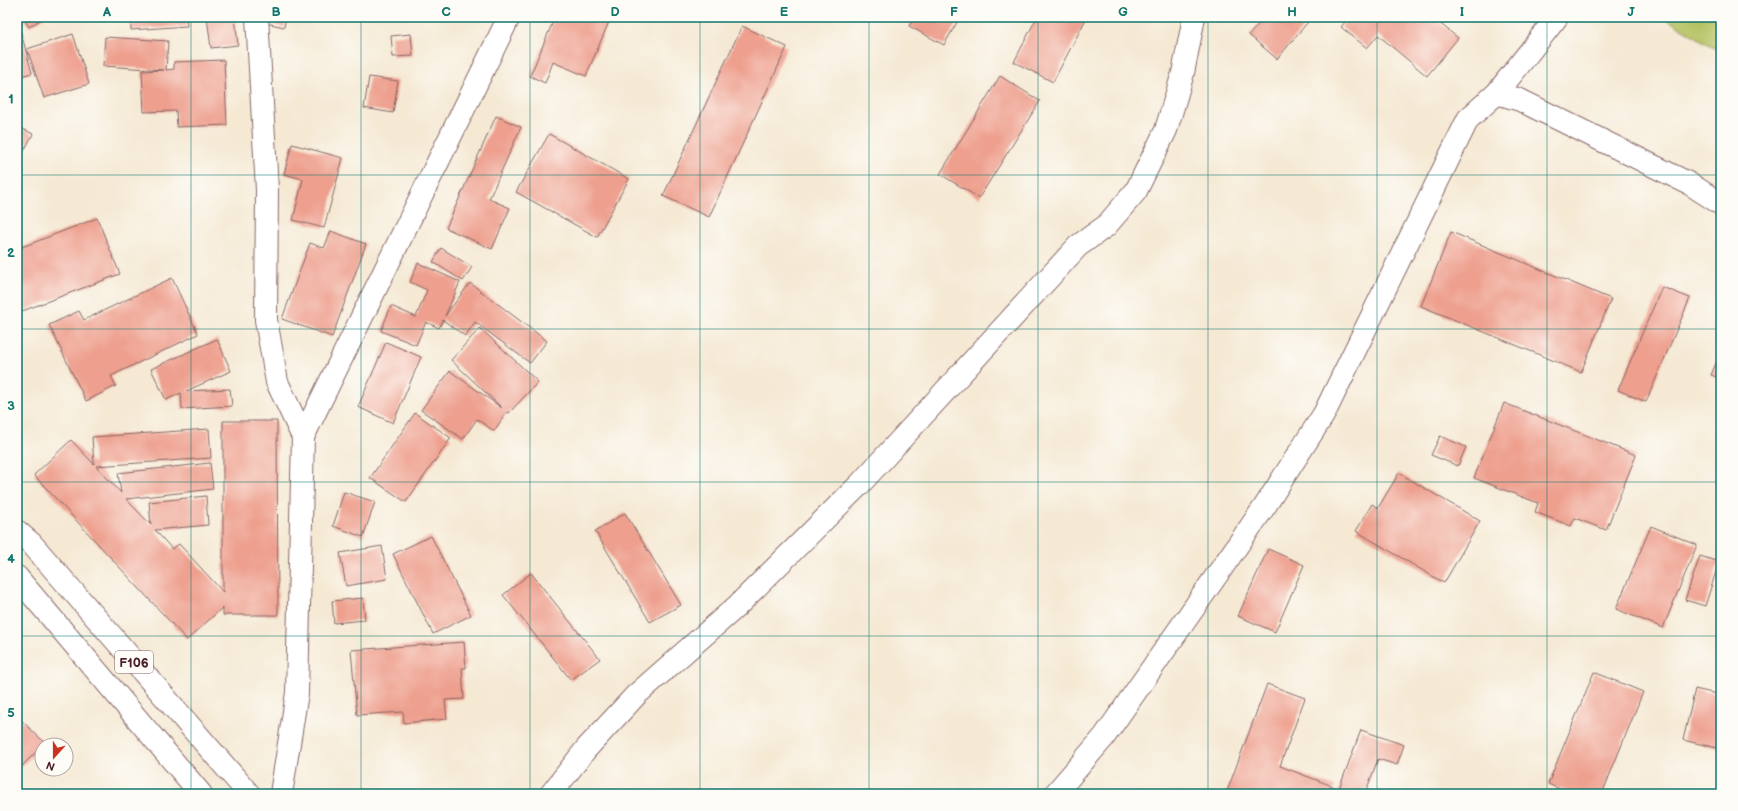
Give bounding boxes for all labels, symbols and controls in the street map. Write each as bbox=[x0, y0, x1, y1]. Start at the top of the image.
text: A bbox=[102, 4, 111, 20]
text: B bbox=[271, 4, 281, 20]
text: C bbox=[441, 4, 451, 20]
text: D bbox=[610, 4, 620, 20]
text: E bbox=[780, 4, 789, 20]
text: F bbox=[950, 4, 958, 20]
text: G bbox=[1118, 4, 1128, 20]
text: H bbox=[1287, 4, 1297, 20]
text: I bbox=[1460, 4, 1464, 20]
text: J bbox=[1627, 4, 1635, 20]
text: 1 bbox=[8, 91, 14, 107]
text: 2 bbox=[7, 245, 15, 261]
text: 3 bbox=[7, 398, 15, 414]
text: 4 bbox=[7, 551, 15, 567]
road number: F106 bbox=[115, 651, 153, 673]
text: 5 bbox=[7, 705, 15, 721]
north arrow bbox=[34, 737, 74, 777]
text: N bbox=[44, 758, 57, 773]

